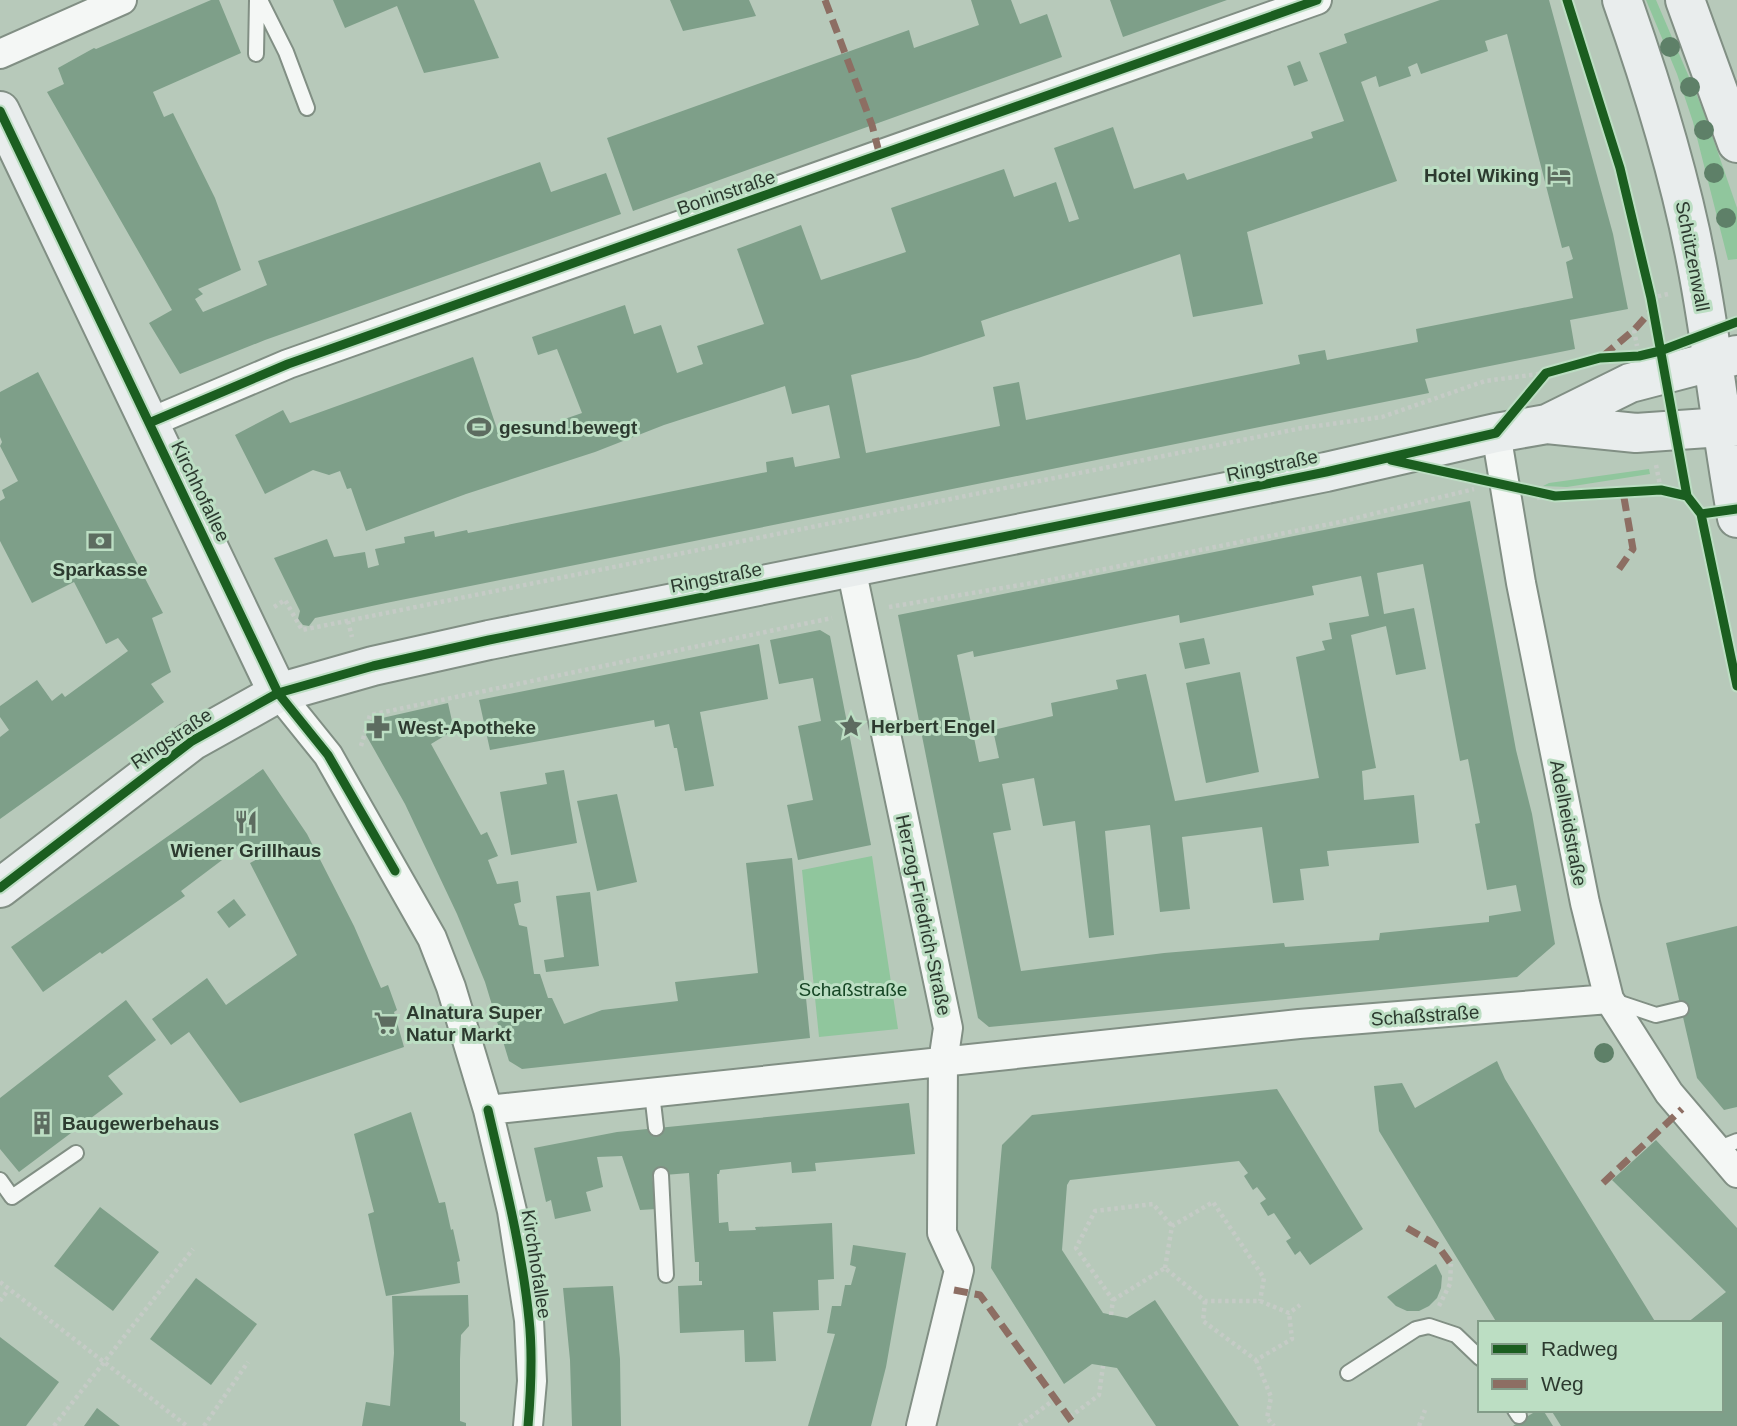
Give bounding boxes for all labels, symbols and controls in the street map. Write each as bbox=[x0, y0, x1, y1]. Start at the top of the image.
hotel icon: Hotel Wiking bbox=[1545, 161, 1573, 189]
place label: Hotel Wiking bbox=[1424, 165, 1539, 186]
street label: Boninstraße bbox=[674, 166, 778, 219]
street label: Schützenwall bbox=[1672, 199, 1713, 313]
sports icon: gesund.bewegt bbox=[465, 413, 493, 441]
place label: gesund.bewegt bbox=[499, 417, 638, 438]
street label: Kirchhofallee bbox=[167, 437, 234, 545]
street label: Ringstraße bbox=[1224, 446, 1320, 485]
bank icon: Sparkasse bbox=[86, 527, 114, 555]
street label: Ringstraße bbox=[668, 558, 764, 597]
place label: Sparkasse bbox=[52, 559, 148, 580]
street label: Ringstraße bbox=[127, 704, 216, 773]
place icon: Herbert Engel bbox=[837, 712, 865, 740]
pharmacy icon: West-Apotheke bbox=[364, 713, 392, 741]
place label: Herbert Engel bbox=[871, 716, 996, 737]
place label: West-Apotheke bbox=[398, 717, 536, 738]
street label: Adelheidstraße bbox=[1546, 758, 1591, 888]
restaurant icon: Wiener Grillhaus bbox=[232, 808, 260, 836]
street label: Herzog-Friedrich-Straße bbox=[892, 813, 955, 1017]
place label: Wiener Grillhaus bbox=[171, 840, 321, 861]
park label: Schaßstraße bbox=[799, 979, 907, 1000]
street label: Schaßstraße bbox=[1370, 1001, 1480, 1030]
place label: Alnatura Super Natur Markt bbox=[406, 1002, 543, 1045]
supermarket icon: Alnatura Super Natur Markt bbox=[372, 1009, 400, 1037]
building icon: Baugewerbehaus bbox=[28, 1109, 56, 1137]
place label: Baugewerbehaus bbox=[62, 1113, 219, 1134]
street label: Kirchhofallee bbox=[518, 1208, 555, 1320]
legend bbox=[1478, 1321, 1723, 1412]
text: Radweg bbox=[1541, 1337, 1618, 1360]
text: Weg bbox=[1541, 1372, 1584, 1395]

